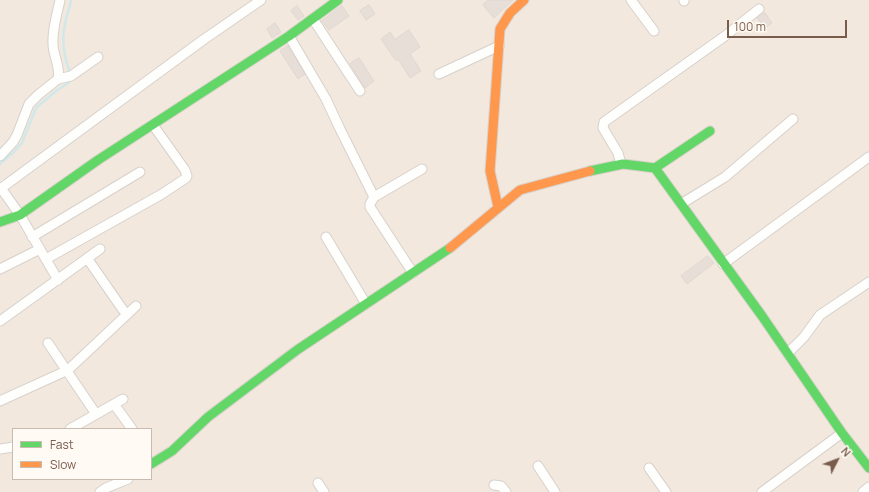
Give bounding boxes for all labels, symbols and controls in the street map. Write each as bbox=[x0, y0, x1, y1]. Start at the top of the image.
scale bar bbox=[729, 12, 849, 38]
text: 100 m bbox=[734, 18, 766, 35]
legend bbox=[12, 428, 152, 480]
text: Fast bbox=[50, 436, 74, 453]
north arrow bbox=[817, 440, 857, 480]
text: N bbox=[838, 444, 855, 460]
text: Slow bbox=[50, 456, 76, 473]

